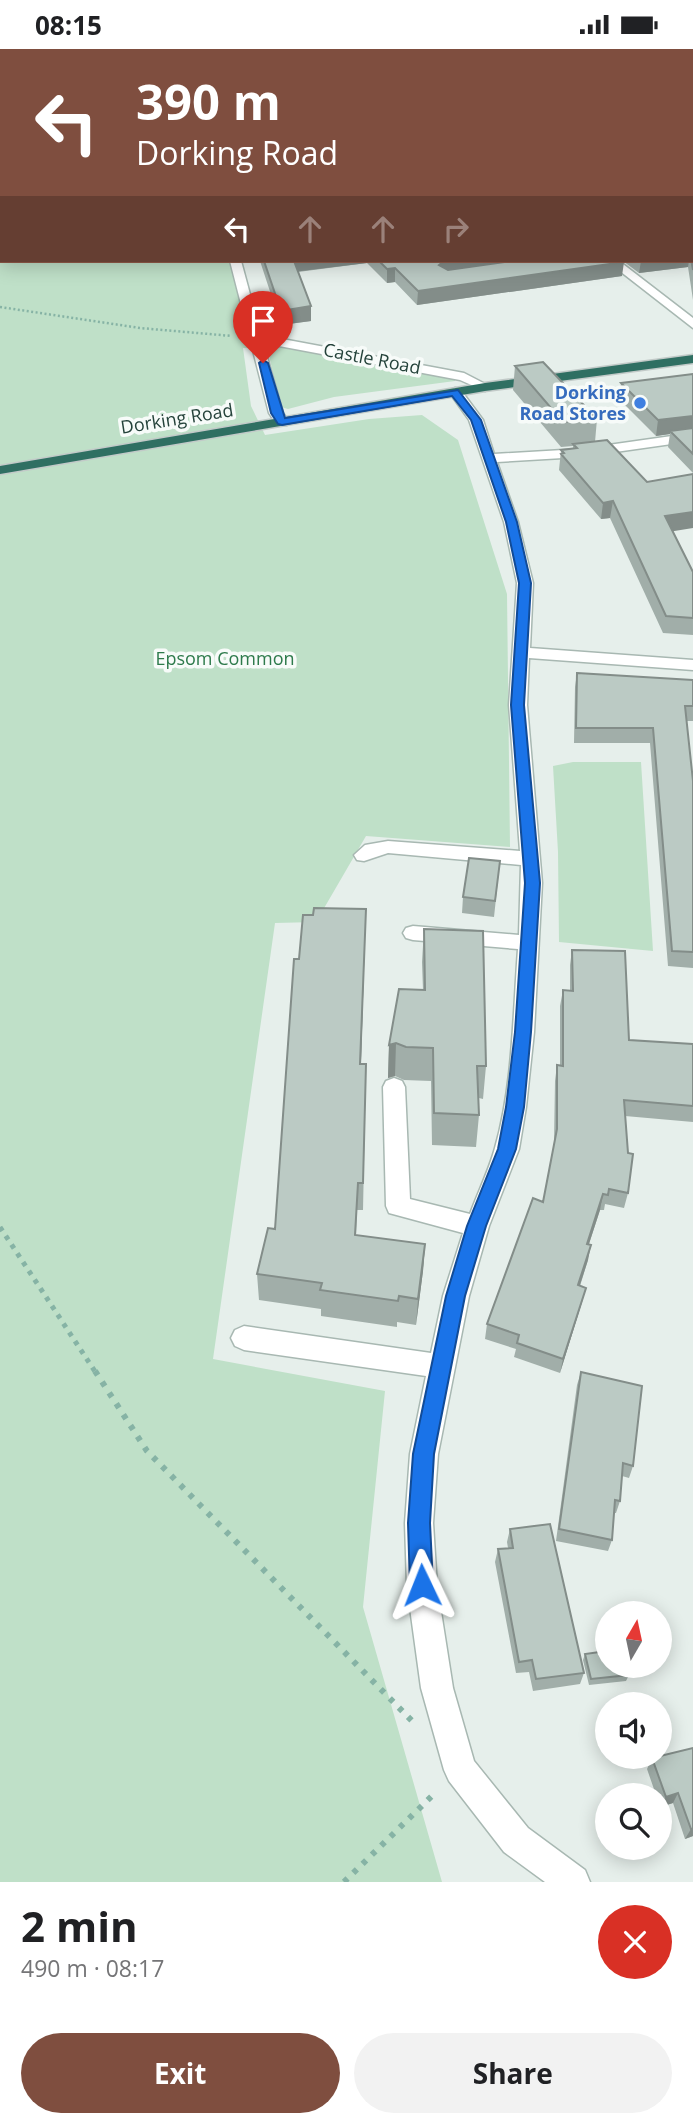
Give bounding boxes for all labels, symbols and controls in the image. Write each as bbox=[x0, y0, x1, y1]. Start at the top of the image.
text: 08:15 bbox=[35, 7, 102, 43]
text: 390 m bbox=[136, 68, 281, 134]
icon: left bbox=[21, 77, 112, 168]
text: Dorking Road bbox=[136, 131, 338, 174]
icon: left bbox=[218, 210, 256, 248]
icon: ahead bbox=[291, 210, 329, 248]
icon: ahead bbox=[364, 210, 402, 248]
icon: right bbox=[437, 210, 475, 248]
pin bbox=[233, 291, 293, 363]
icon: arrive bbox=[244, 302, 282, 340]
street label: Castle Road bbox=[321, 337, 423, 379]
place label: Dorking Road Stores bbox=[519, 380, 626, 425]
marker: Dorking Road Stores bbox=[632, 395, 648, 411]
street label: Dorking Road bbox=[119, 397, 235, 439]
park label: Epsom Common bbox=[155, 646, 295, 670]
position arrow bbox=[385, 1548, 459, 1622]
north arrow bbox=[595, 1601, 672, 1678]
map controls bbox=[595, 1601, 672, 1860]
button: sound bbox=[595, 1692, 672, 1769]
button: search bbox=[595, 1783, 672, 1860]
text: 2 min bbox=[21, 1897, 138, 1954]
button: close bbox=[598, 1905, 672, 1979]
text: 490 m · 08:17 bbox=[21, 1952, 164, 1984]
button: Exit bbox=[21, 2033, 340, 2113]
button: Share bbox=[354, 2033, 672, 2113]

